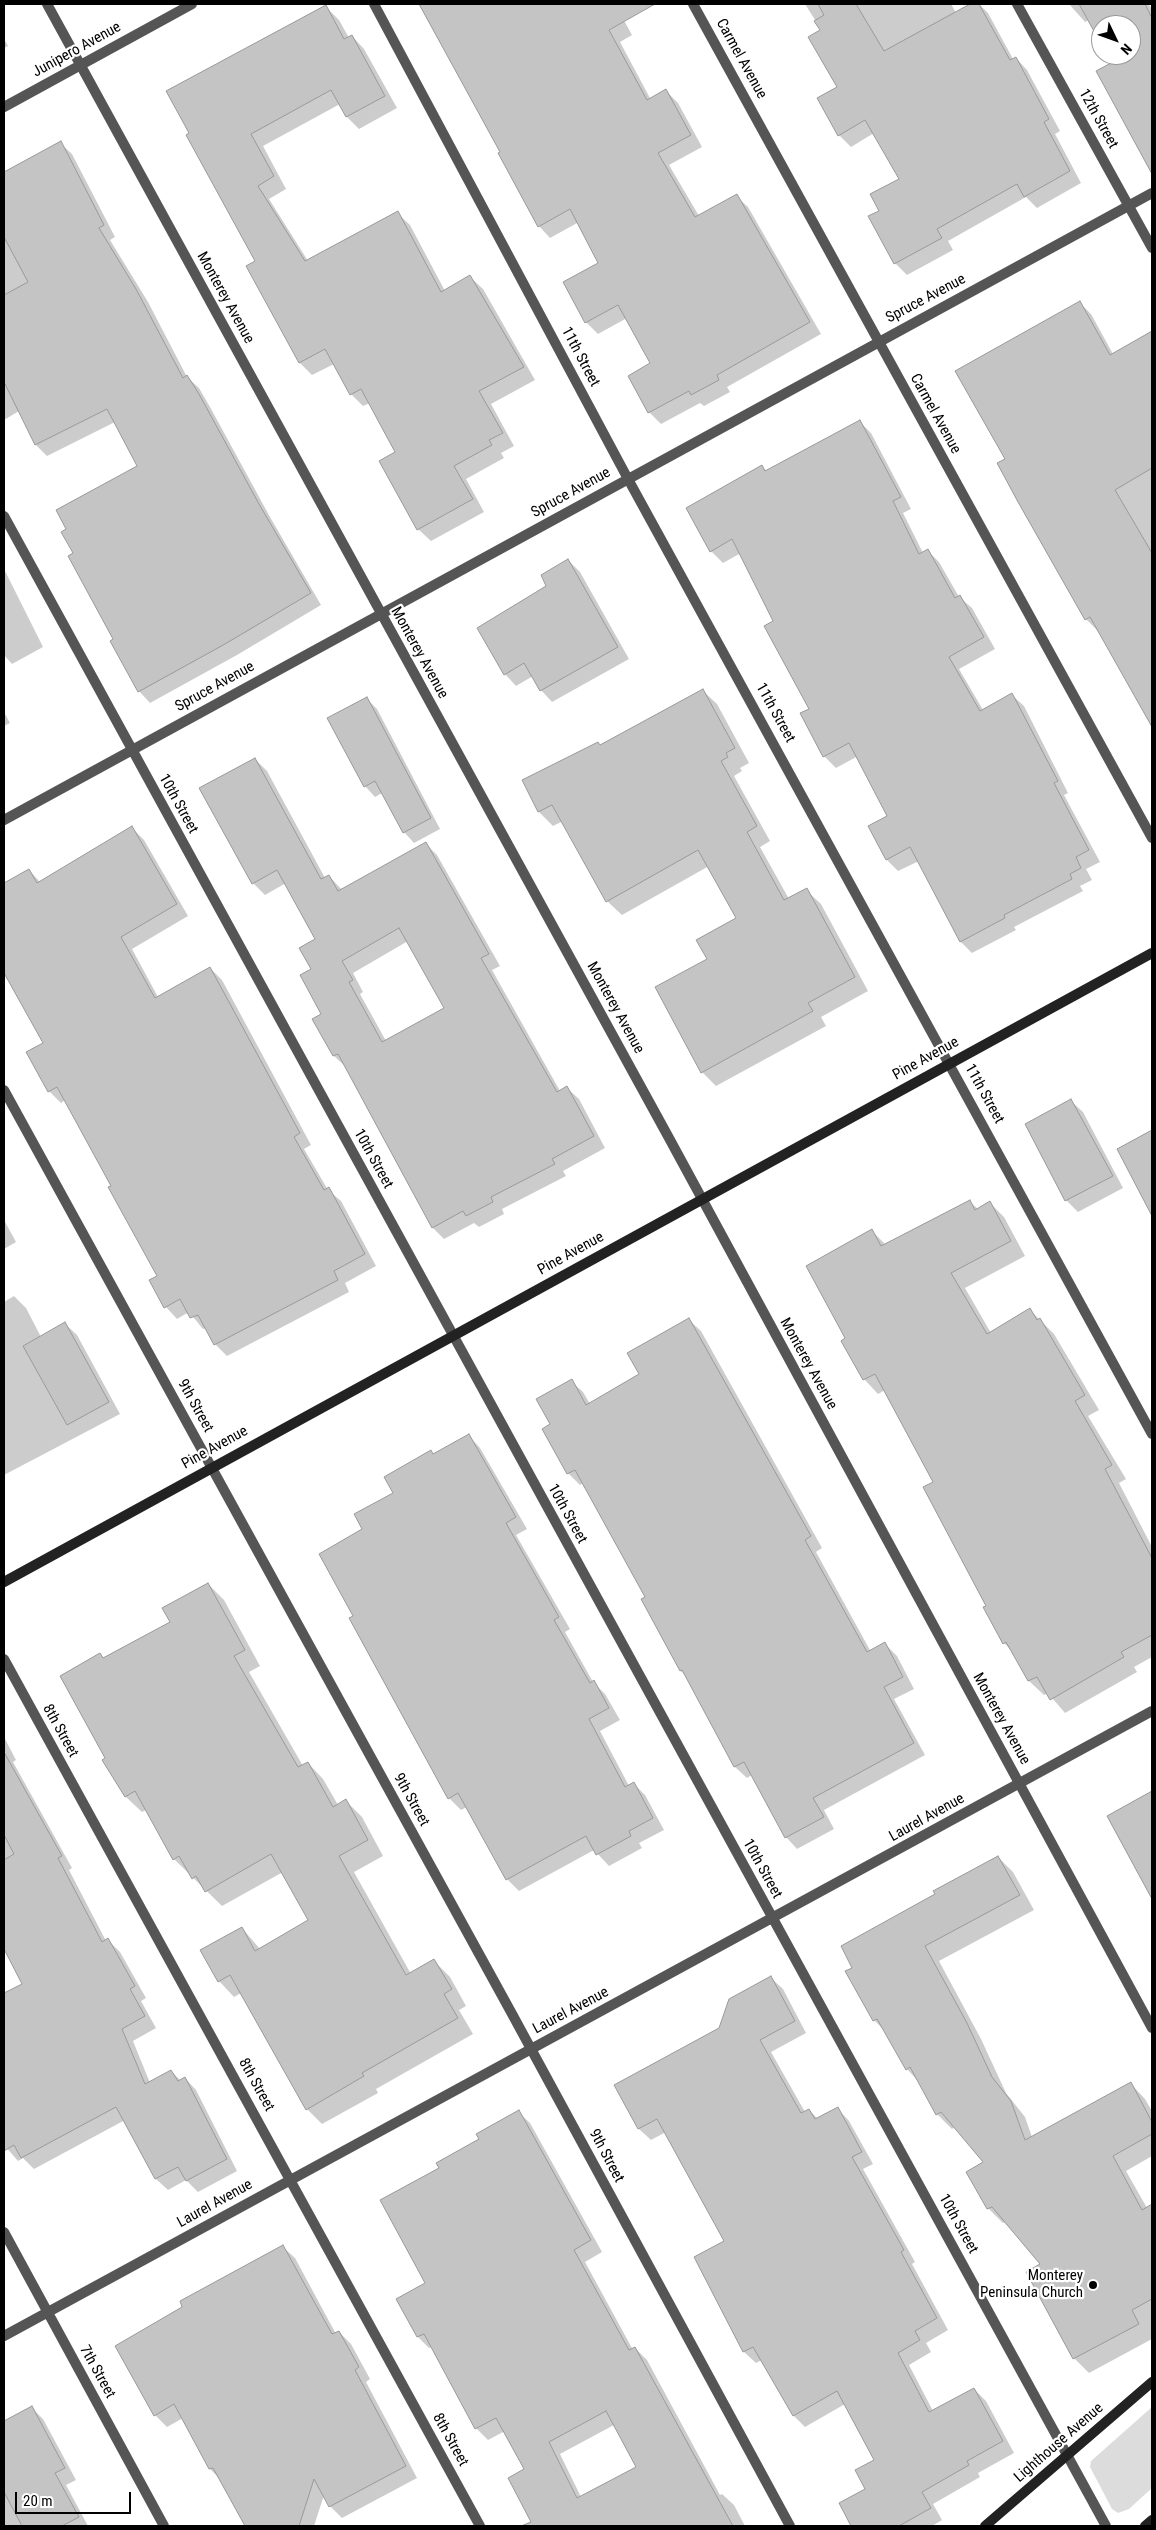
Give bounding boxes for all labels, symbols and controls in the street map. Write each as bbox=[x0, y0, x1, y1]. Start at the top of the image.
north arrow bbox=[1091, 15, 1141, 65]
street label: Carmel Avenue bbox=[712, 16, 770, 102]
street label: Junipero Avenue bbox=[30, 18, 124, 82]
text: N bbox=[1118, 41, 1135, 58]
street label: 12th Street bbox=[1074, 86, 1122, 152]
street label: Monterey Avenue bbox=[192, 249, 258, 347]
street label: Spruce Avenue bbox=[883, 270, 969, 328]
street label: 11th Street bbox=[557, 324, 603, 390]
street label: Carmel Avenue bbox=[906, 371, 964, 457]
street label: Spruce Avenue bbox=[528, 464, 614, 522]
street label: Monterey Avenue bbox=[386, 604, 452, 702]
street label: Spruce Avenue bbox=[172, 658, 258, 716]
street label: 11th Street bbox=[751, 680, 799, 746]
street label: 10th Street bbox=[154, 771, 202, 837]
street label: Monterey Avenue bbox=[582, 959, 648, 1057]
street label: Pine Avenue bbox=[890, 1034, 962, 1084]
street label: 11th Street bbox=[960, 1061, 1008, 1127]
street label: 10th Street bbox=[349, 1126, 397, 1192]
street label: Pine Avenue bbox=[535, 1229, 607, 1279]
street label: Monterey Avenue bbox=[775, 1315, 841, 1413]
street label: 9th Street bbox=[173, 1376, 217, 1436]
street label: Pine Avenue bbox=[179, 1423, 251, 1473]
street label: 10th Street bbox=[543, 1481, 591, 1547]
street label: Monterey Avenue bbox=[968, 1670, 1034, 1768]
street label: 8th Street bbox=[38, 1701, 82, 1761]
street label: 9th Street bbox=[389, 1770, 433, 1830]
street label: Laurel Avenue bbox=[886, 1790, 968, 1846]
street label: 10th Street bbox=[738, 1836, 786, 1902]
street label: Laurel Avenue bbox=[530, 1984, 612, 2038]
street label: 8th Street bbox=[234, 2055, 278, 2115]
street label: 9th Street bbox=[585, 2126, 627, 2186]
street label: Laurel Avenue bbox=[174, 2176, 256, 2232]
street label: 10th Street bbox=[934, 2191, 982, 2257]
place label: Monterey Peninsula Church bbox=[980, 2267, 1083, 2302]
marker: Monterey Peninsula Church bbox=[1087, 2279, 1099, 2291]
street label: 7th Street bbox=[75, 2342, 119, 2402]
street label: Lighthouse Avenue bbox=[1011, 2399, 1107, 2487]
street label: 8th Street bbox=[428, 2410, 472, 2470]
scale bar bbox=[18, 2482, 134, 2514]
text: 20 m bbox=[23, 2492, 53, 2510]

